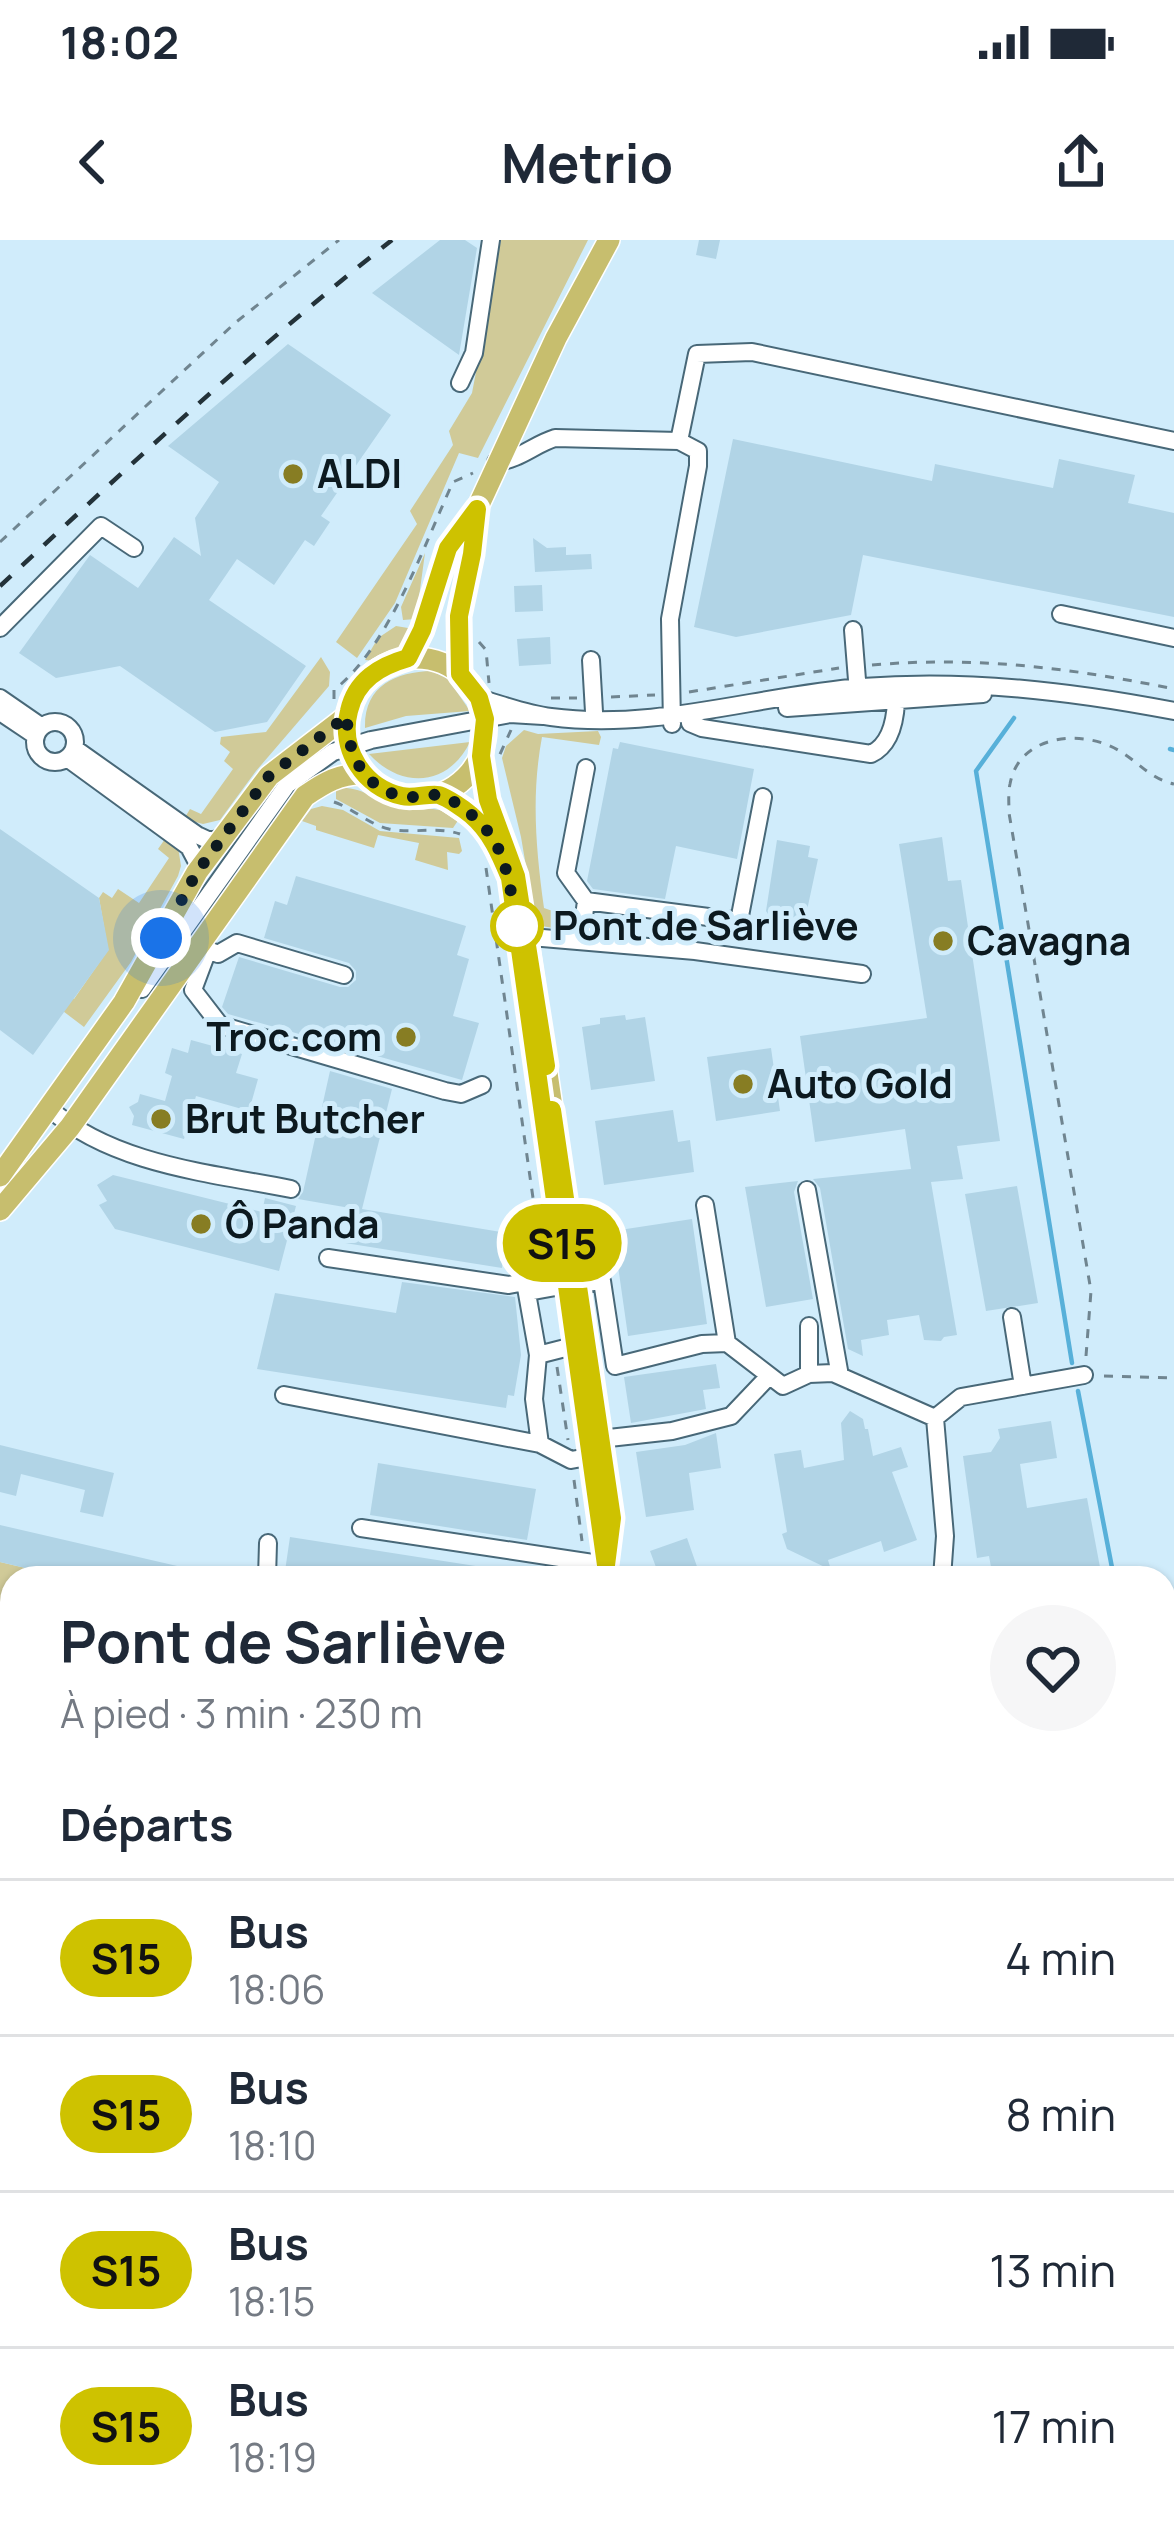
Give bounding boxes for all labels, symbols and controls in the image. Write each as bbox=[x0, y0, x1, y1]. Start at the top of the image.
text: 18:02 bbox=[60, 11, 179, 73]
text: Metrio bbox=[501, 125, 673, 199]
icon: back bbox=[60, 129, 126, 195]
icon: share bbox=[1048, 129, 1114, 195]
place label: ALDI bbox=[317, 446, 402, 500]
marker: ALDI bbox=[280, 461, 306, 487]
place label: Pont de Sarliève bbox=[553, 898, 859, 952]
marker: Pont de Sarliève bbox=[492, 901, 542, 951]
your location bbox=[131, 908, 191, 968]
place label: Cavagna bbox=[967, 913, 1131, 967]
marker: Cavagna bbox=[930, 928, 956, 954]
place label: Troc.com bbox=[206, 1009, 382, 1063]
marker: Troc.com bbox=[393, 1024, 419, 1050]
place label: Auto Gold bbox=[767, 1056, 953, 1110]
marker: Auto Gold bbox=[730, 1071, 756, 1097]
place label: Brut Butcher bbox=[185, 1091, 425, 1145]
marker: Brut Butcher bbox=[148, 1106, 174, 1132]
place label: Ô Panda bbox=[225, 1196, 379, 1250]
line badge: S15 bbox=[493, 1204, 631, 1282]
marker: Ô Panda bbox=[188, 1211, 214, 1237]
text: S15 bbox=[527, 1214, 597, 1272]
text: Pont de Sarliève bbox=[60, 1602, 507, 1680]
button: heart bbox=[990, 1605, 1116, 1731]
text: À pied · 3 min · 230 m bbox=[60, 1686, 423, 1740]
text: Départs bbox=[60, 1793, 233, 1855]
text: Bus bbox=[228, 1900, 309, 1962]
text: 4 min bbox=[1005, 1927, 1116, 1989]
text: S15 bbox=[91, 1929, 161, 1987]
text: 18:06 bbox=[228, 1962, 326, 2016]
text: Bus bbox=[228, 2056, 309, 2118]
text: 8 min bbox=[1005, 2083, 1116, 2145]
text: S15 bbox=[91, 2085, 161, 2143]
text: 18:10 bbox=[228, 2118, 317, 2172]
text: Bus bbox=[228, 2212, 309, 2274]
text: 13 min bbox=[989, 2239, 1116, 2301]
text: S15 bbox=[91, 2241, 161, 2299]
text: 18:15 bbox=[228, 2274, 315, 2328]
text: Bus bbox=[228, 2368, 309, 2430]
text: 17 min bbox=[991, 2395, 1116, 2457]
text: S15 bbox=[91, 2397, 161, 2455]
text: 18:19 bbox=[228, 2430, 317, 2484]

